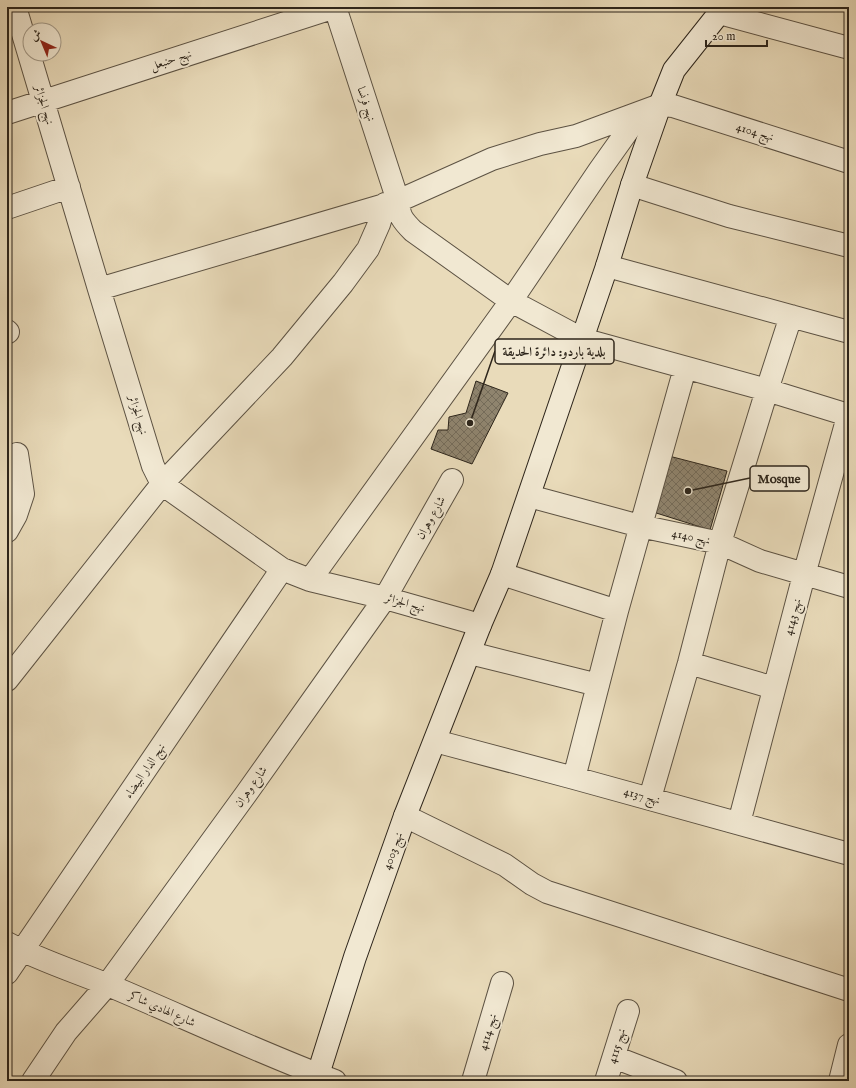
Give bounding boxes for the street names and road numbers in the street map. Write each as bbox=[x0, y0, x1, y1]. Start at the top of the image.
street label: نهج حنبعل bbox=[148, 46, 194, 77]
street label: نهج الجزائر bbox=[27, 81, 57, 127]
street label: نهج فرنسا bbox=[351, 85, 379, 124]
street label: نهج 4104 bbox=[733, 119, 776, 148]
street label: نهج الجزائر bbox=[121, 391, 151, 437]
street label: شارع وهران bbox=[413, 494, 452, 544]
street label: نهج 4140 bbox=[670, 526, 712, 551]
street label: نهج الجزائر bbox=[381, 590, 427, 619]
street label: نهج 4143 bbox=[781, 597, 808, 638]
street label: نهج الدار البيضاء bbox=[121, 741, 171, 803]
street label: شارع وهران bbox=[231, 763, 273, 812]
street label: نهج 4137 bbox=[621, 784, 662, 811]
street label: نهج 4003 bbox=[379, 830, 410, 873]
street label: شارع الهادي شاكر bbox=[123, 987, 198, 1033]
street label: نهج 4114 bbox=[475, 1012, 504, 1053]
street label: نهج 4115 bbox=[605, 1027, 632, 1066]

